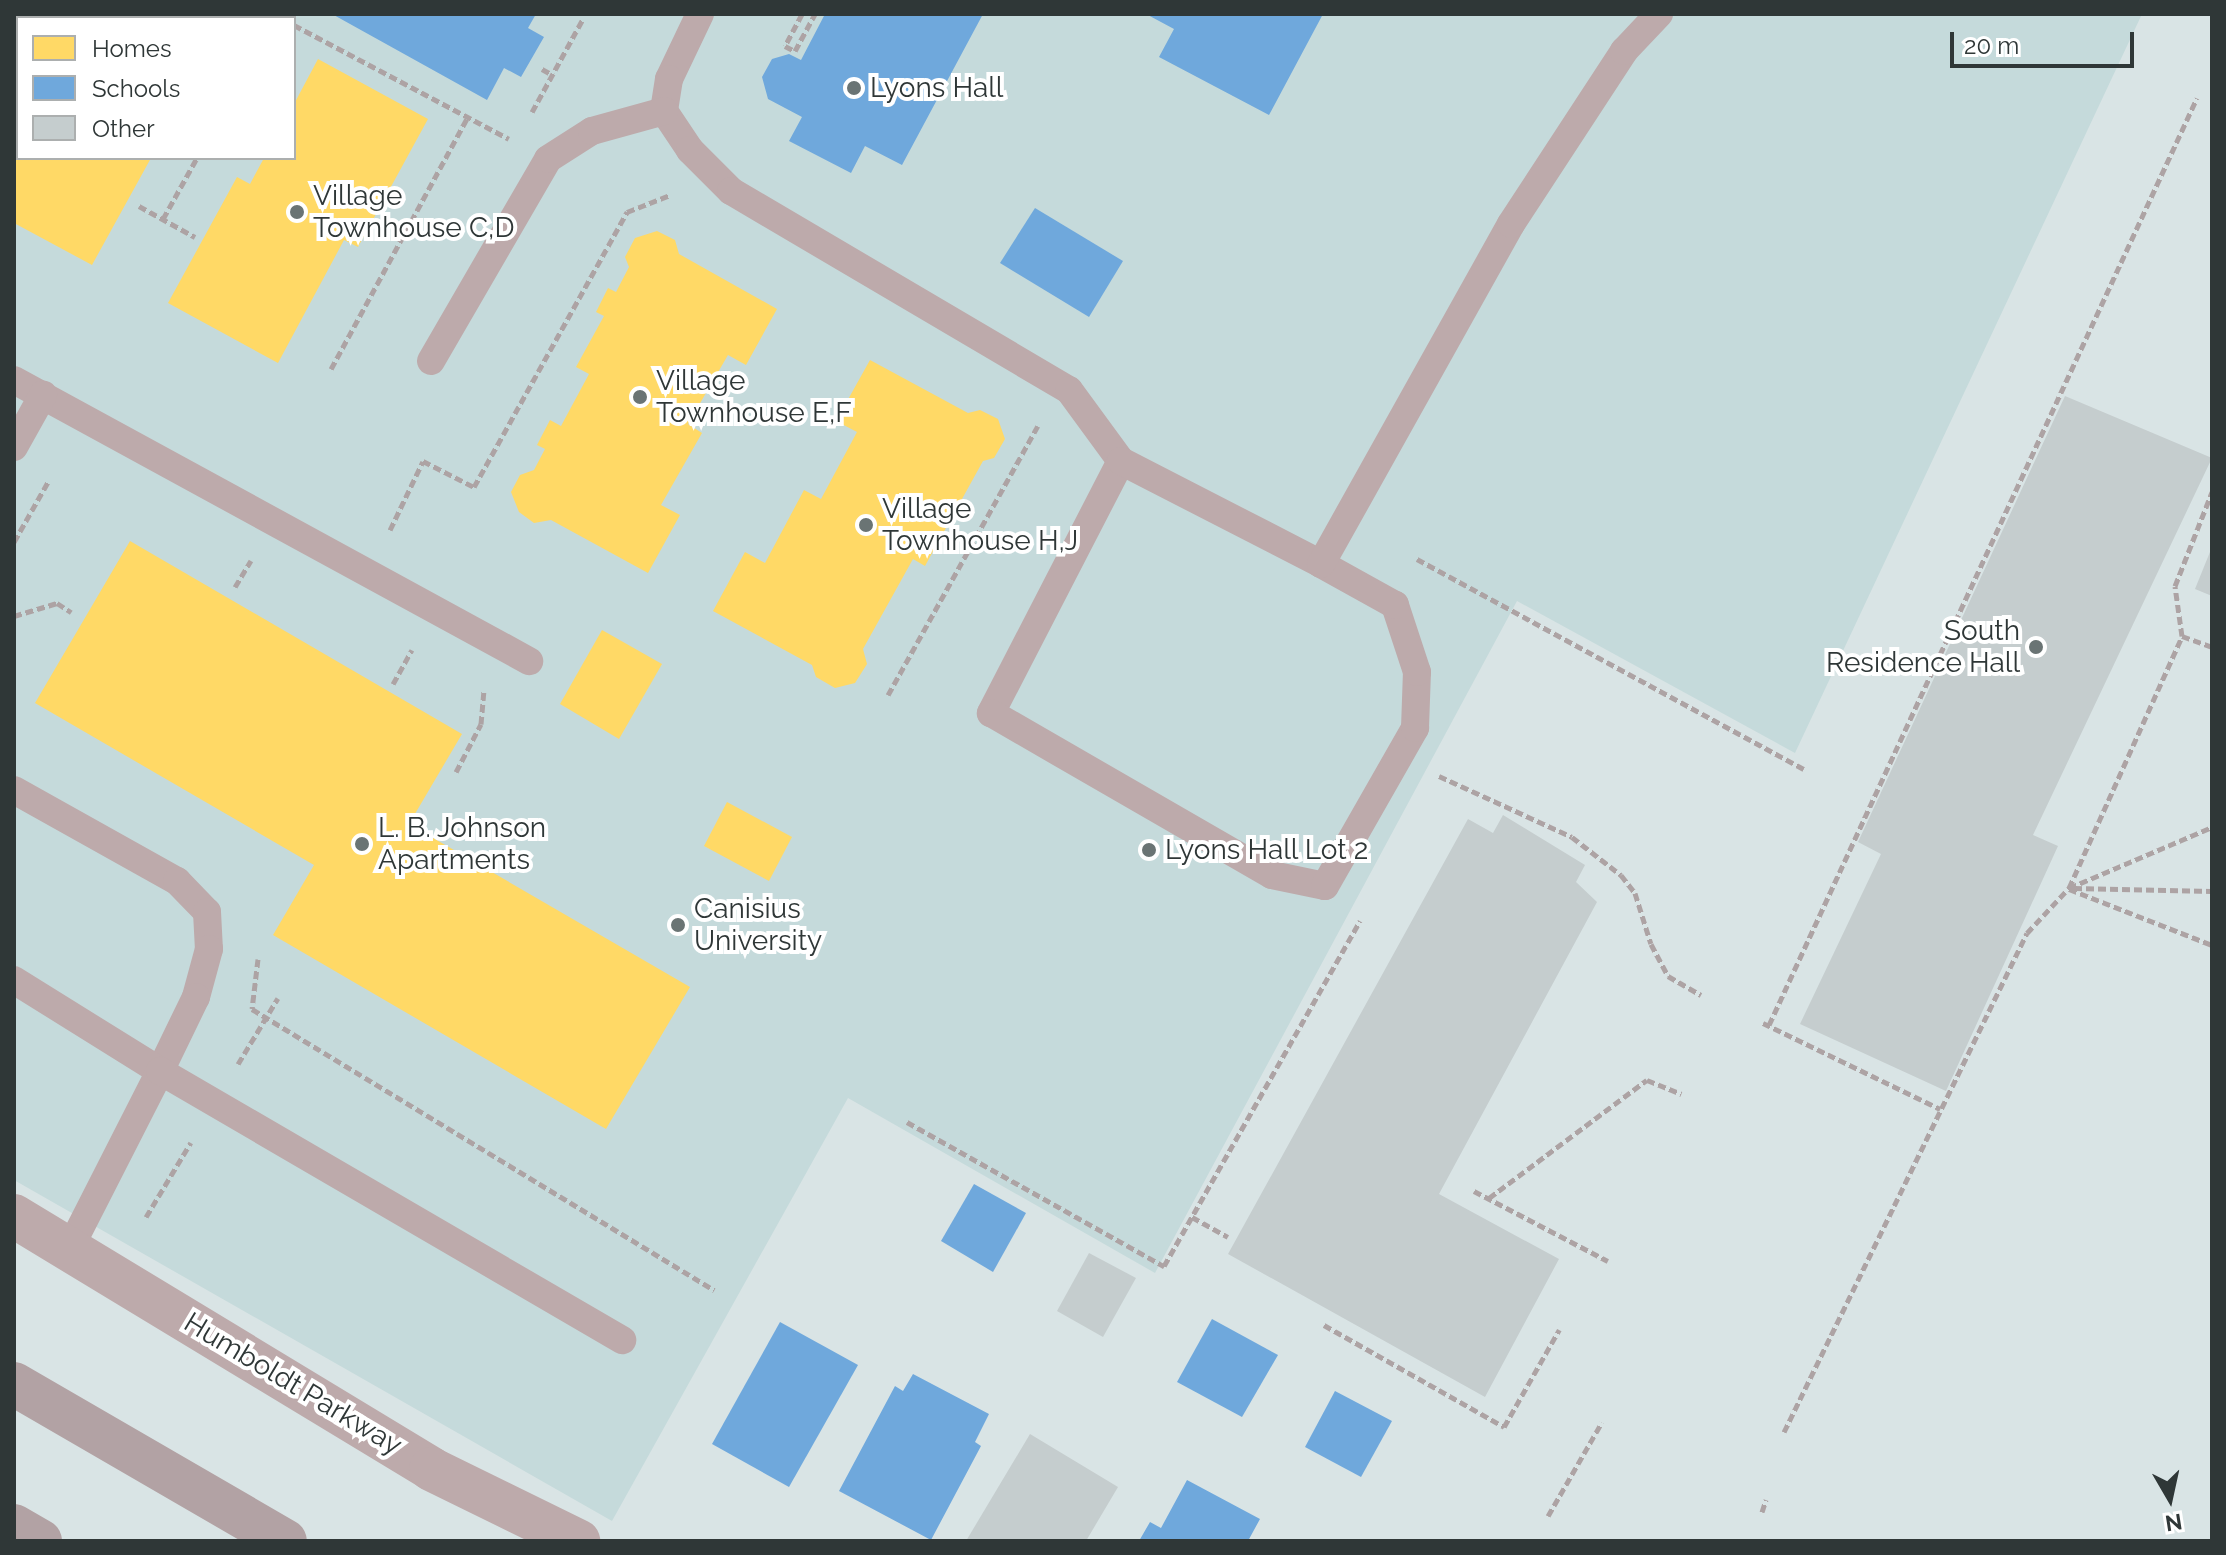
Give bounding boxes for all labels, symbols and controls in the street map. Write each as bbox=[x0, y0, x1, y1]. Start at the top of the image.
legend bbox=[16, 16, 296, 160]
scale bar bbox=[1954, 16, 2138, 66]
text: 20 m bbox=[1964, 31, 2019, 60]
text: Homes bbox=[92, 34, 172, 63]
place label: Lyons Hall bbox=[870, 71, 1003, 105]
text: Schools bbox=[92, 74, 180, 103]
marker: Lyons Hall bbox=[845, 79, 863, 97]
text: Other bbox=[92, 114, 155, 143]
place label: Village Townhouse C,D bbox=[313, 179, 514, 245]
marker: Village Townhouse C,D bbox=[288, 203, 306, 221]
place label: Village Townhouse E,F bbox=[656, 364, 852, 430]
marker: Village Townhouse E,F bbox=[631, 388, 649, 406]
place label: Village Townhouse H,J bbox=[882, 492, 1078, 558]
marker: Village Townhouse H,J bbox=[857, 516, 875, 534]
place label: South Residence Hall bbox=[1826, 614, 2020, 680]
marker: South Residence Hall bbox=[2027, 638, 2045, 656]
place label: L. B. Johnson Apartments bbox=[378, 811, 547, 877]
place label: Lyons Hall Lot 2 bbox=[1165, 833, 1369, 867]
marker: L. B. Johnson Apartments bbox=[353, 835, 371, 853]
marker: Lyons Hall Lot 2 bbox=[1140, 841, 1158, 859]
place label: Canisius University bbox=[694, 892, 822, 958]
marker: Canisius University bbox=[669, 916, 687, 934]
street label: Humboldt Parkway bbox=[178, 1306, 408, 1462]
north arrow bbox=[2130, 1459, 2210, 1539]
text: N bbox=[2163, 1509, 2184, 1537]

